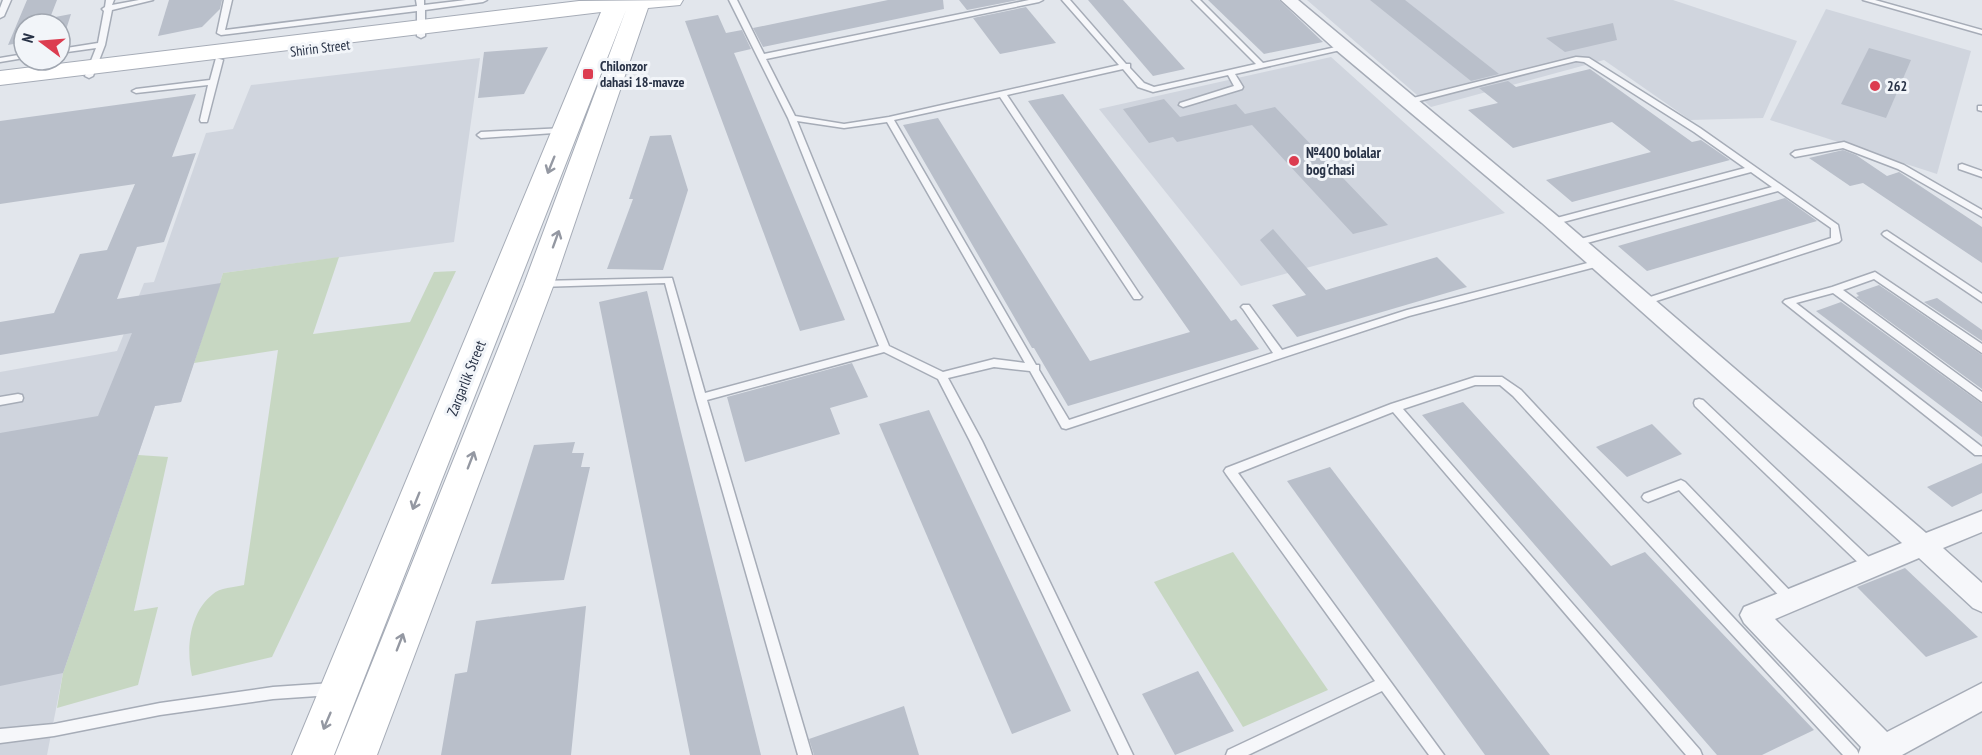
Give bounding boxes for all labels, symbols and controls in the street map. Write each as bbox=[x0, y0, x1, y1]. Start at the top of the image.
north arrow bbox=[12, 12, 72, 72]
text: N bbox=[17, 31, 38, 45]
street label: Shirin Street bbox=[289, 35, 351, 61]
place label: Chilonzor dahasi 18-mavze bbox=[600, 57, 684, 91]
marker: Chilonzor dahasi 18-mavze bbox=[581, 67, 595, 81]
place label: 262 bbox=[1887, 77, 1907, 95]
marker: 262 bbox=[1868, 79, 1882, 93]
place label: №400 bolalar bog'chasi bbox=[1306, 143, 1381, 179]
marker: №400 bolalar bog'chasi bbox=[1287, 154, 1301, 168]
one-way arrow bbox=[545, 155, 556, 173]
one-way arrow bbox=[551, 230, 562, 248]
street label: Zargarlik Street bbox=[442, 338, 490, 418]
one-way arrow bbox=[466, 451, 477, 470]
one-way arrow bbox=[410, 492, 421, 510]
one-way arrow bbox=[395, 633, 406, 651]
one-way arrow bbox=[321, 711, 332, 730]

